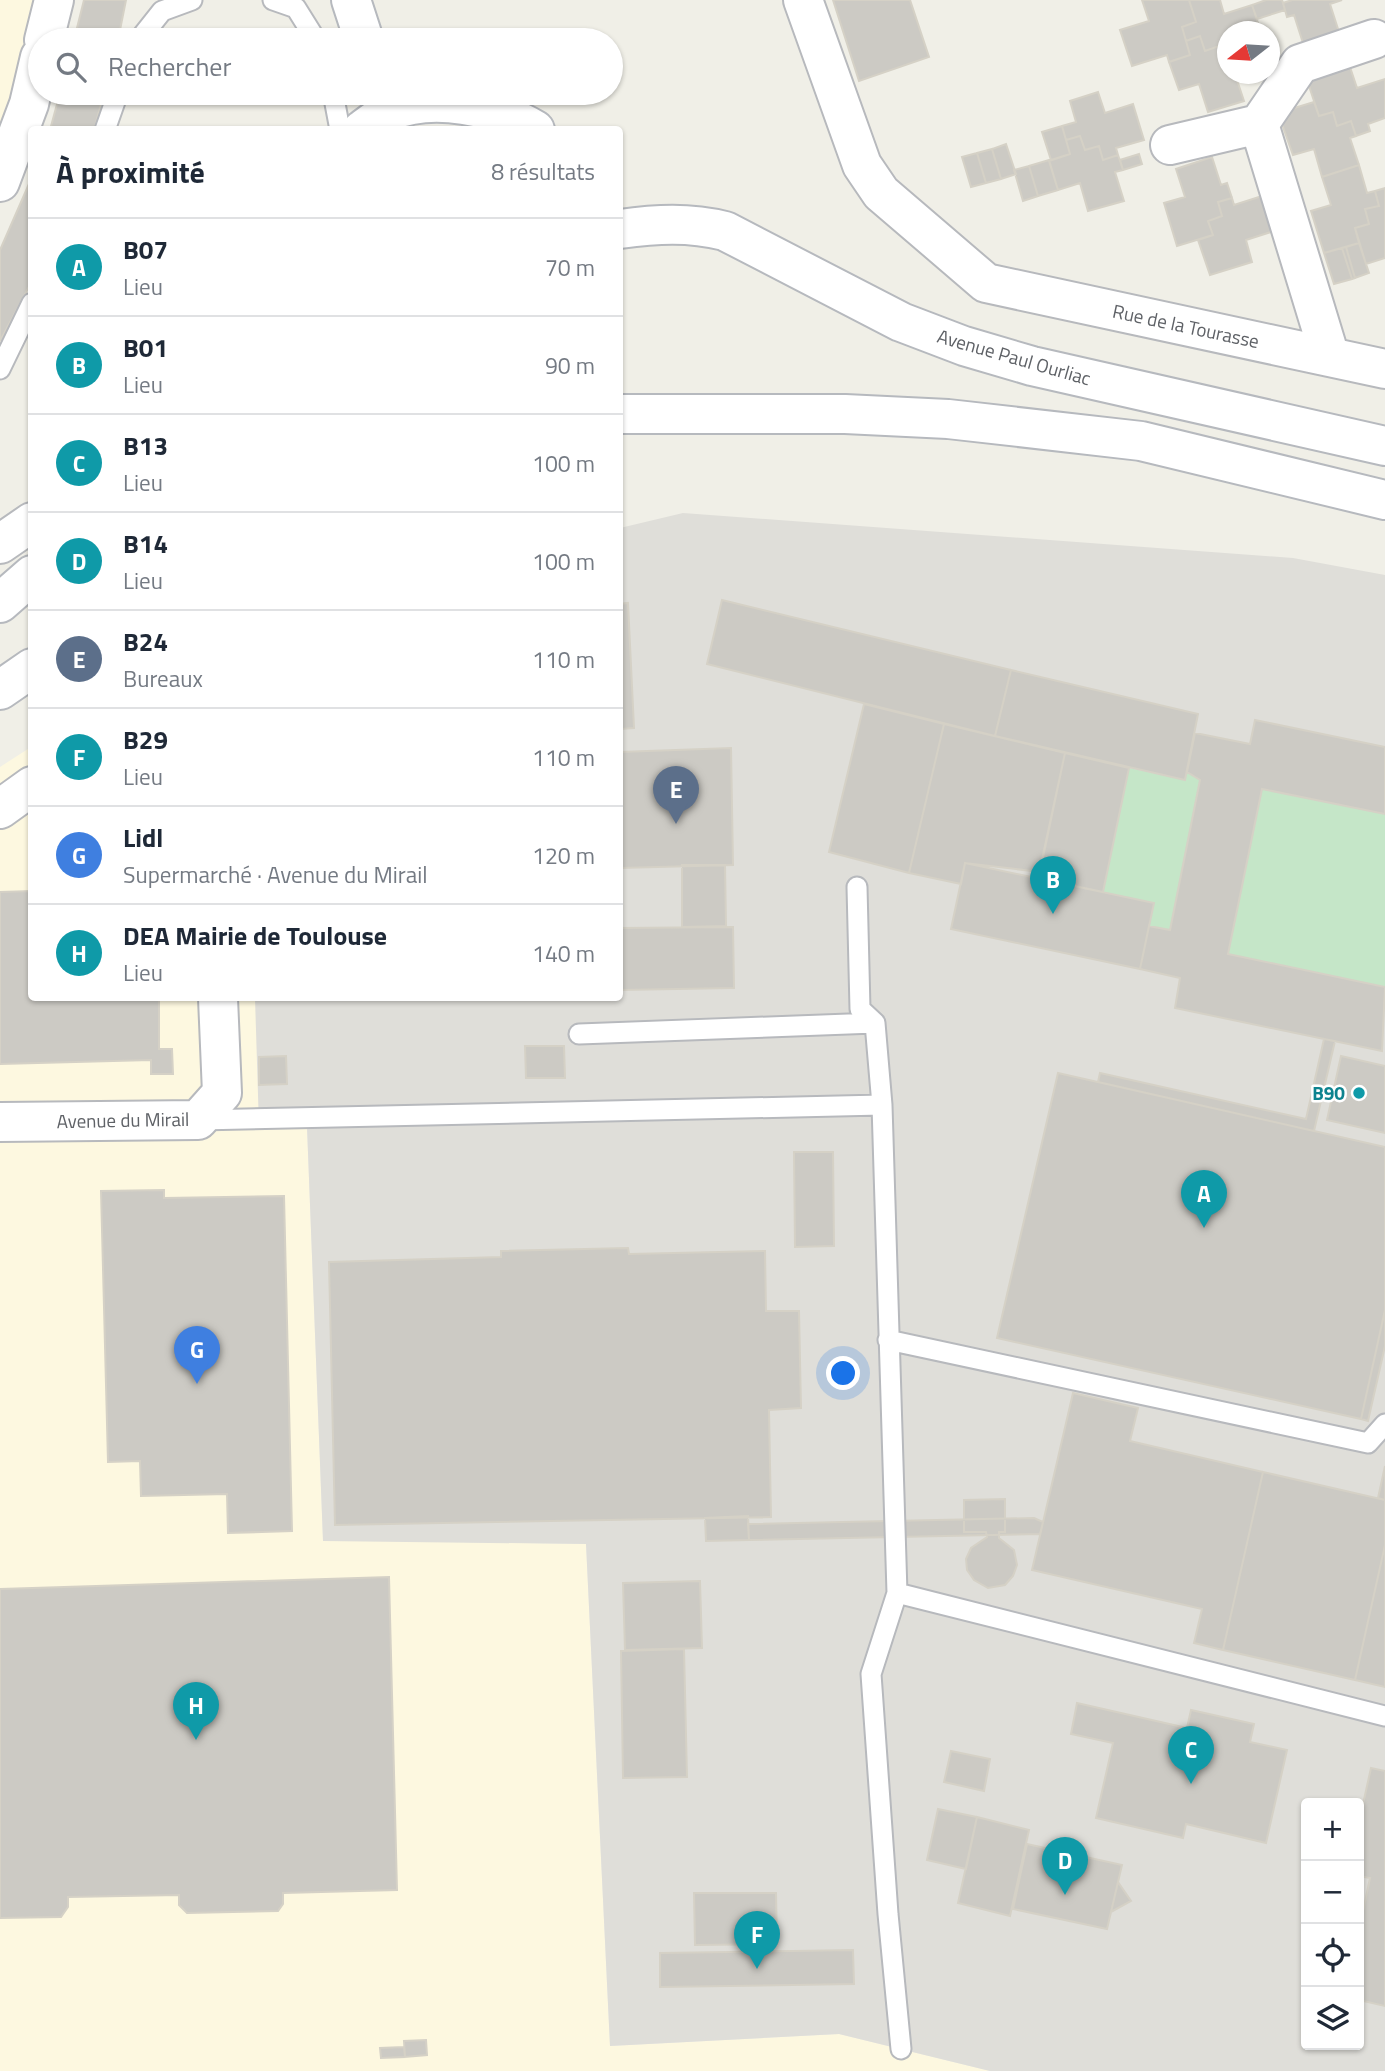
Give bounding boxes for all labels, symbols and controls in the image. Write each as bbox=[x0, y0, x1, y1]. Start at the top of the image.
north arrow bbox=[1217, 21, 1280, 84]
search box bbox=[28, 28, 623, 105]
text: Rechercher bbox=[108, 47, 232, 86]
icon: search bbox=[52, 48, 90, 86]
text: À proximité bbox=[56, 149, 205, 195]
text: 8 résultats bbox=[491, 154, 595, 189]
text: B07 bbox=[123, 230, 168, 269]
text: A bbox=[72, 250, 86, 285]
text: 70 m bbox=[545, 250, 595, 285]
text: Lieu bbox=[123, 269, 163, 304]
street label: Rue de la Tourasse bbox=[1110, 296, 1262, 355]
street label: Avenue Paul Ourliac bbox=[934, 321, 1094, 392]
text: B01 bbox=[123, 328, 168, 367]
text: B bbox=[72, 348, 86, 383]
text: 90 m bbox=[545, 348, 595, 383]
text: Lieu bbox=[123, 367, 163, 402]
text: B13 bbox=[123, 426, 168, 465]
text: C bbox=[73, 446, 85, 481]
text: 100 m bbox=[532, 446, 595, 481]
text: Lieu bbox=[123, 465, 163, 500]
text: B14 bbox=[123, 524, 168, 563]
text: D bbox=[72, 544, 86, 579]
text: 100 m bbox=[532, 544, 595, 579]
text: Lieu bbox=[123, 563, 163, 598]
text: B24 bbox=[123, 622, 168, 661]
text: E bbox=[73, 642, 85, 677]
text: 110 m bbox=[532, 642, 595, 677]
text: Bureaux bbox=[123, 661, 203, 696]
text: B29 bbox=[123, 720, 168, 759]
text: F bbox=[73, 740, 85, 775]
text: 110 m bbox=[532, 740, 595, 775]
text: Lieu bbox=[123, 759, 163, 794]
pin: E bbox=[653, 766, 699, 824]
text: Lidl bbox=[123, 818, 163, 857]
text: G bbox=[72, 838, 86, 873]
text: 120 m bbox=[532, 838, 595, 873]
pin: B bbox=[1030, 856, 1076, 914]
text: Supermarché · Avenue du Mirail bbox=[123, 857, 428, 892]
text: DEA Mairie de Toulouse bbox=[123, 916, 387, 955]
text: H bbox=[71, 936, 87, 971]
text: 140 m bbox=[532, 936, 595, 971]
text: Lieu bbox=[123, 955, 163, 990]
place label: B90 bbox=[1312, 1078, 1345, 1107]
marker: B90 bbox=[1351, 1085, 1367, 1101]
street label: Avenue du Mirail bbox=[56, 1104, 190, 1135]
pin: A bbox=[1181, 1170, 1227, 1228]
pin: G bbox=[174, 1326, 220, 1384]
your location bbox=[826, 1356, 860, 1390]
pin: H bbox=[173, 1682, 219, 1740]
pin: C bbox=[1168, 1726, 1214, 1784]
map controls bbox=[1301, 1798, 1364, 2050]
button: + bbox=[1301, 1798, 1364, 1861]
pin: D bbox=[1042, 1837, 1088, 1895]
button: − bbox=[1301, 1861, 1364, 1924]
pin: F bbox=[734, 1911, 780, 1969]
button: locate bbox=[1301, 1924, 1364, 1987]
button: layers bbox=[1301, 1987, 1364, 2050]

